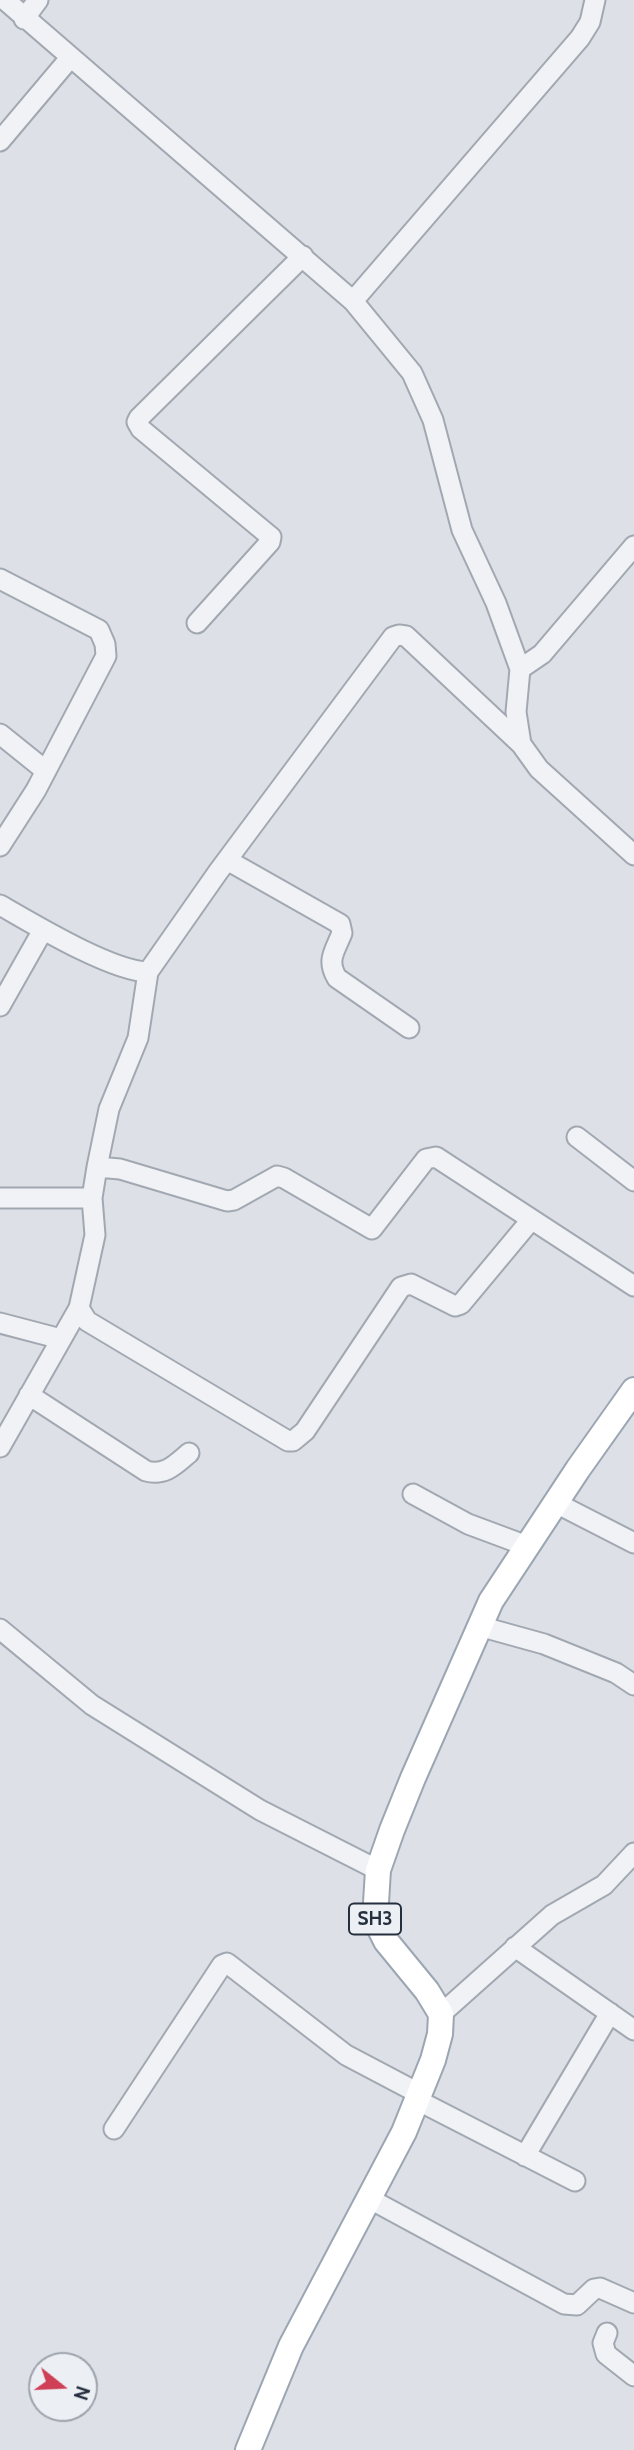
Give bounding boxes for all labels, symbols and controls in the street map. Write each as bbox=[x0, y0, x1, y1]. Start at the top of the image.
road number: SH3 bbox=[349, 1904, 401, 1935]
north arrow bbox=[28, 2352, 98, 2422]
text: N bbox=[69, 2383, 95, 2403]

